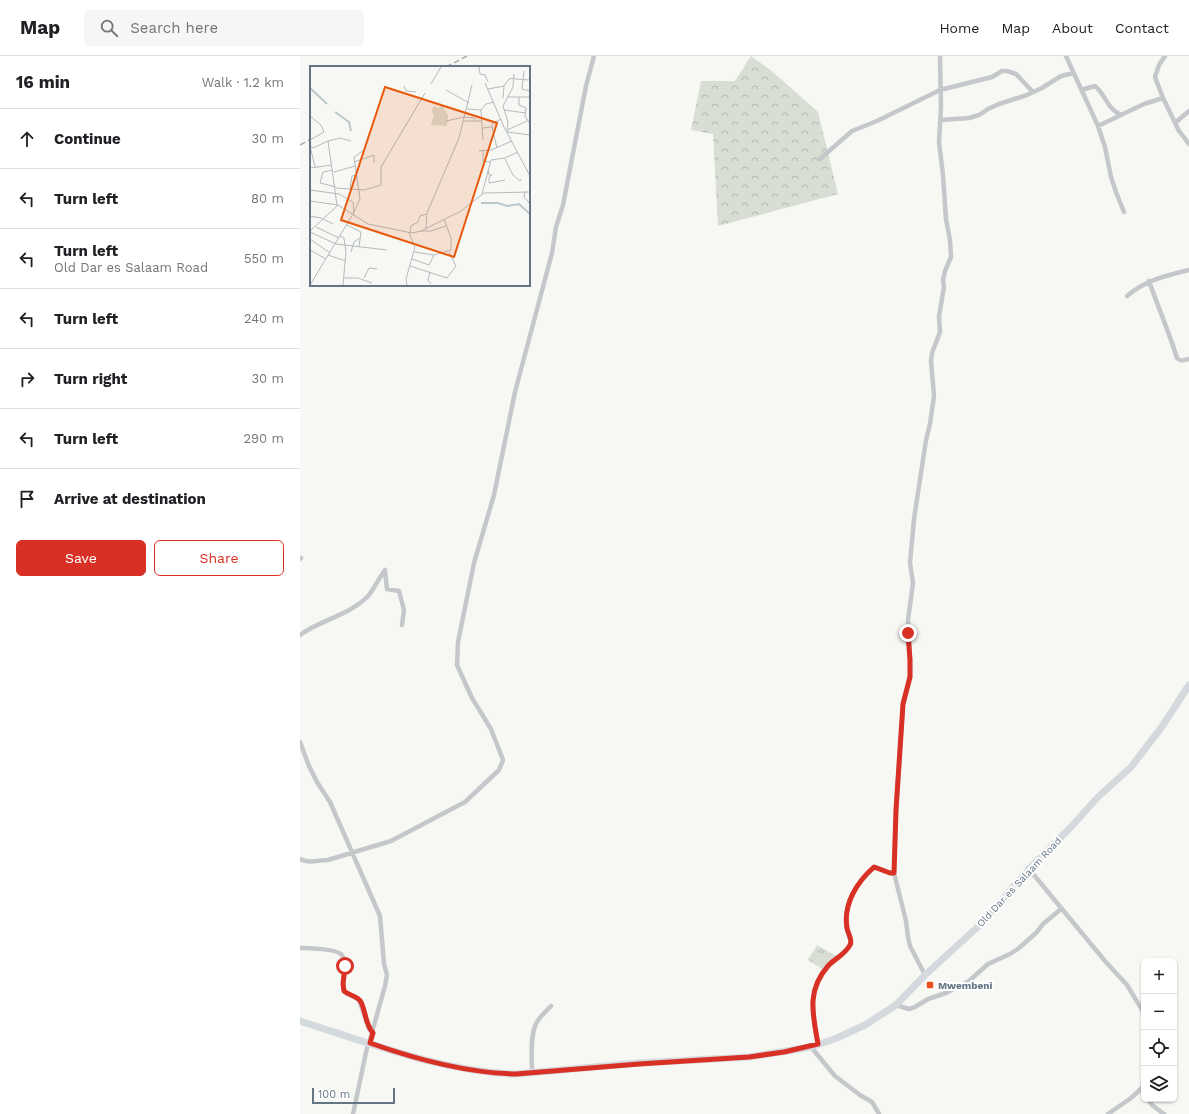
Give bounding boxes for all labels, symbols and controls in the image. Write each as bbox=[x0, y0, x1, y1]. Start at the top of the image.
search box bbox=[84, 10, 364, 46]
text: Map bbox=[20, 16, 60, 39]
icon: search bbox=[98, 17, 120, 39]
text: Search here bbox=[130, 19, 218, 37]
text: Home bbox=[939, 20, 979, 36]
text: Map bbox=[1001, 20, 1030, 36]
text: About bbox=[1052, 20, 1093, 36]
text: Contact bbox=[1115, 20, 1169, 36]
inset map bbox=[310, 66, 530, 286]
text: 16 min bbox=[16, 72, 70, 92]
text: Walk · 1.2 km bbox=[202, 75, 284, 90]
icon: ahead bbox=[16, 128, 38, 150]
text: Continue bbox=[54, 130, 121, 148]
text: 30 m bbox=[252, 131, 284, 146]
icon: left bbox=[16, 188, 38, 210]
text: Turn left bbox=[54, 190, 118, 208]
text: 80 m bbox=[251, 191, 284, 206]
text: Turn left bbox=[54, 242, 118, 260]
icon: left bbox=[16, 248, 38, 270]
text: 550 m bbox=[244, 251, 284, 266]
text: Old Dar es Salaam Road bbox=[54, 260, 208, 275]
icon: left bbox=[16, 308, 38, 330]
text: Turn left bbox=[54, 310, 118, 328]
text: 240 m bbox=[244, 311, 284, 326]
icon: right bbox=[16, 368, 38, 390]
text: Turn right bbox=[54, 370, 127, 388]
text: 30 m bbox=[252, 371, 284, 386]
icon: left bbox=[16, 428, 38, 450]
text: Turn left bbox=[54, 430, 118, 448]
text: 290 m bbox=[243, 431, 284, 446]
icon: arrive bbox=[16, 488, 38, 510]
text: Arrive at destination bbox=[54, 490, 206, 508]
button: Save bbox=[16, 540, 146, 576]
button: Share bbox=[154, 540, 284, 576]
route end bbox=[899, 624, 917, 642]
street label: Old Dar es Salaam Road bbox=[975, 835, 1063, 929]
route start bbox=[336, 957, 354, 975]
map controls bbox=[1141, 958, 1177, 1102]
button: + bbox=[1141, 958, 1177, 994]
marker: Mwembeni bbox=[925, 980, 935, 990]
place label: Mwembeni bbox=[938, 980, 992, 991]
button: − bbox=[1141, 994, 1177, 1030]
button: locate bbox=[1141, 1030, 1177, 1066]
button: layers bbox=[1141, 1066, 1177, 1102]
scale bar bbox=[312, 1086, 395, 1105]
text: 100 m bbox=[318, 1088, 350, 1101]

